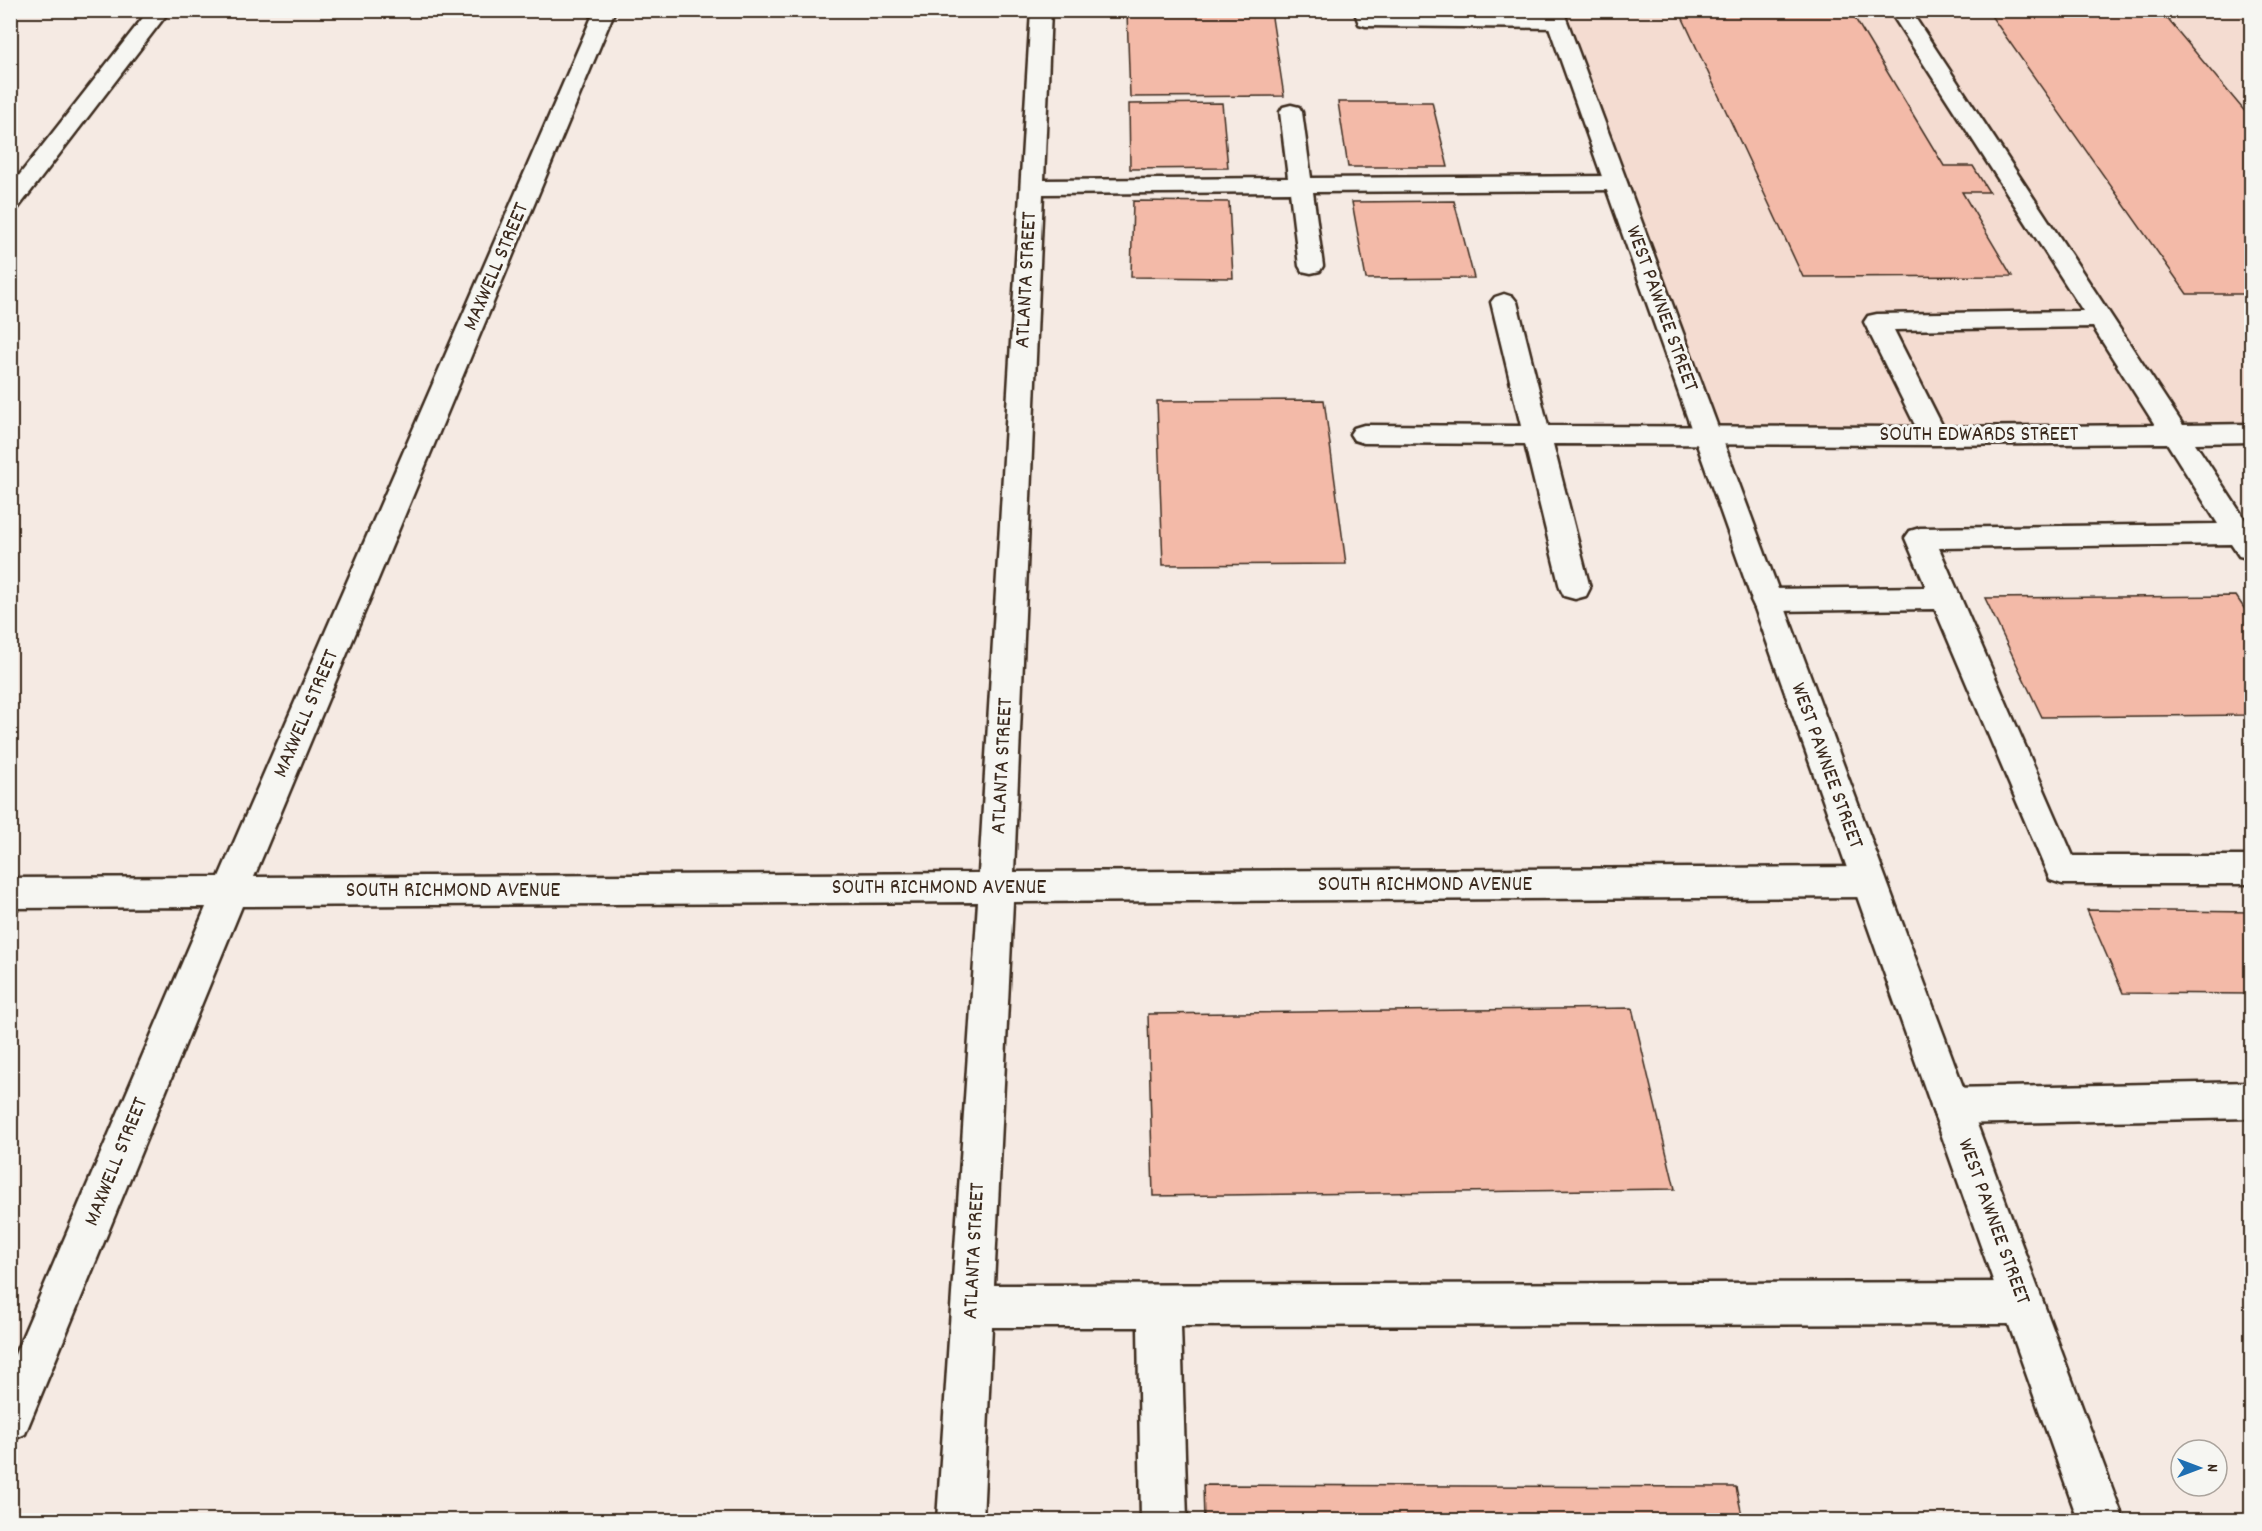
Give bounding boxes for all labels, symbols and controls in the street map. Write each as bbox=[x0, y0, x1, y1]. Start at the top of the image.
street label: MAXWELL STREET bbox=[456, 198, 538, 336]
street label: ATLANTA STREET bbox=[1008, 211, 1046, 349]
street label: WEST PAWNEE STREET bbox=[1617, 222, 1705, 397]
street label: SOUTH EDWARDS STREET bbox=[1880, 420, 2079, 451]
street label: MAXWELL STREET bbox=[266, 645, 348, 783]
street label: WEST PAWNEE STREET bbox=[1782, 679, 1870, 854]
street label: ATLANTA STREET bbox=[984, 697, 1022, 835]
street label: SOUTH RICHMOND AVENUE bbox=[1318, 870, 1532, 901]
street label: SOUTH RICHMOND AVENUE bbox=[832, 873, 1046, 904]
street label: SOUTH RICHMOND AVENUE bbox=[346, 876, 560, 907]
street label: MAXWELL STREET bbox=[77, 1093, 157, 1231]
street label: WEST PAWNEE STREET bbox=[1949, 1135, 2037, 1310]
street label: ATLANTA STREET bbox=[956, 1182, 994, 1320]
north arrow bbox=[2169, 1438, 2229, 1498]
text: N bbox=[2200, 1464, 2223, 1472]

